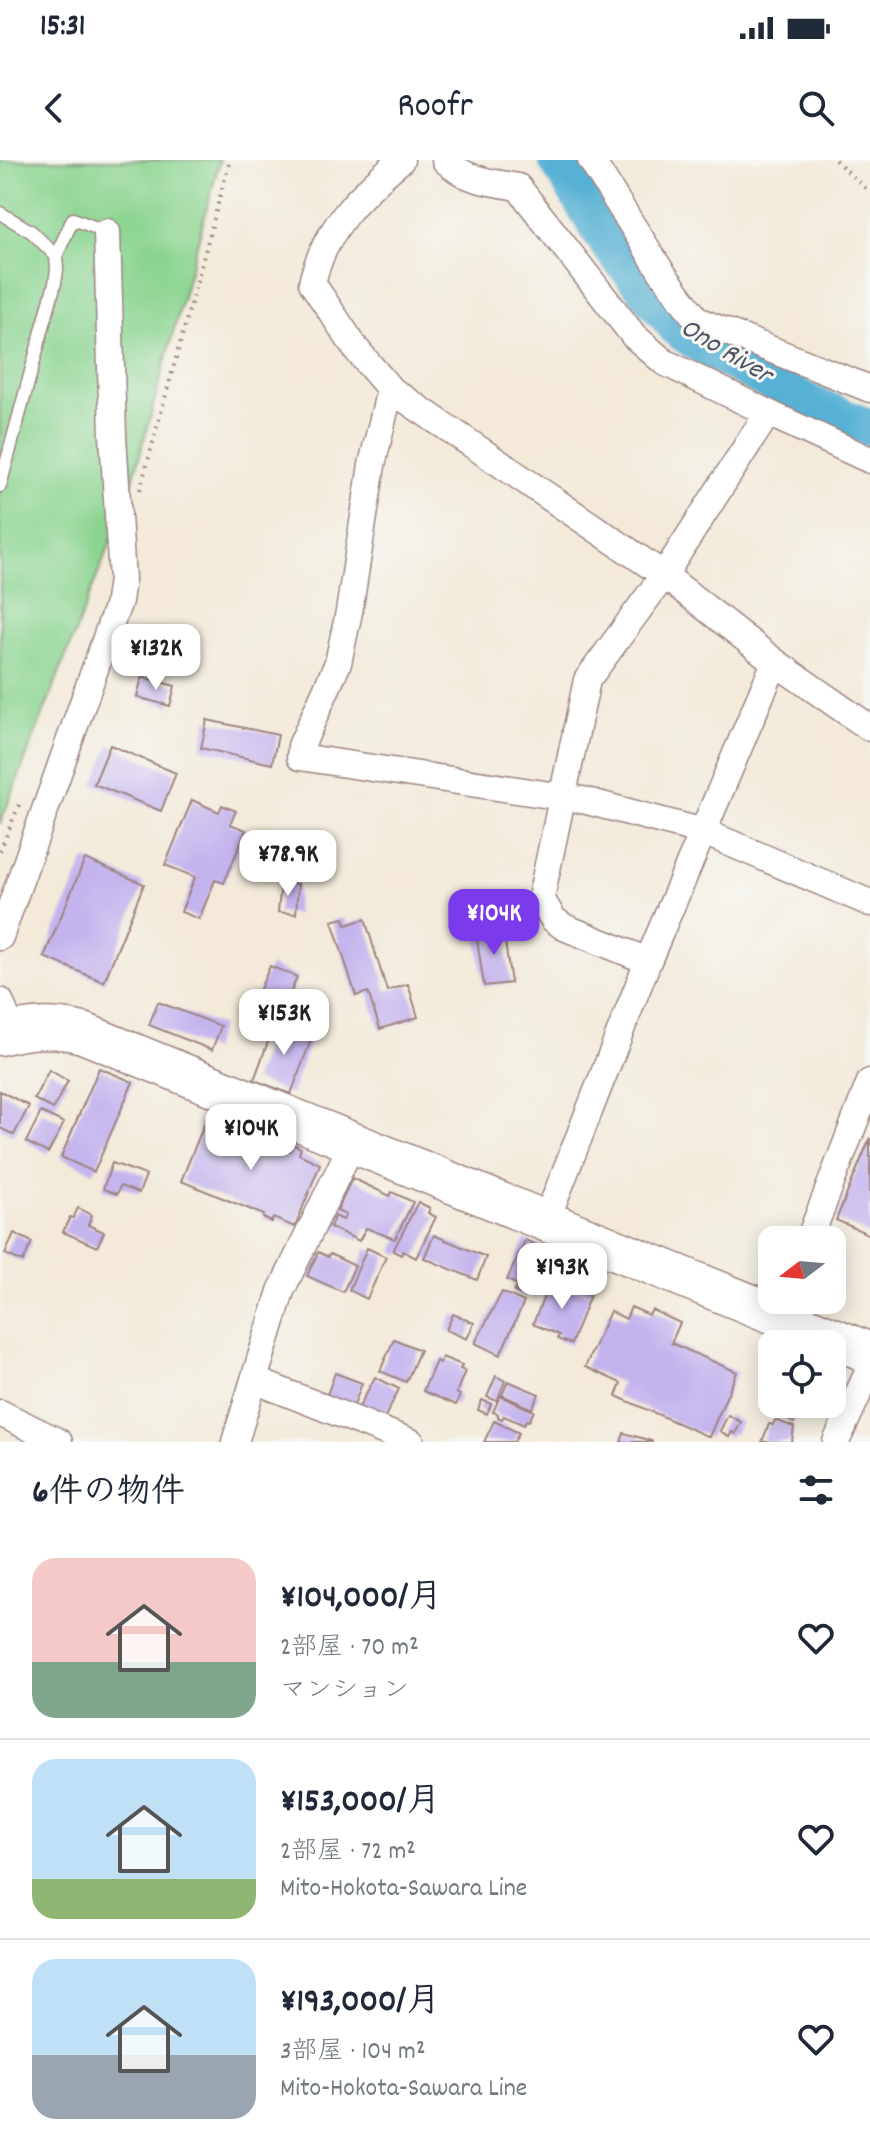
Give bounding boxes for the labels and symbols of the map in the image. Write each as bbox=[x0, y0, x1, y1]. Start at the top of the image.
water label: Ono River bbox=[671, 310, 782, 398]
pin: ¥132K bbox=[100, 624, 212, 692]
pin: ¥78.9K bbox=[223, 830, 353, 898]
pin: ¥104K bbox=[438, 889, 550, 957]
pin: ¥153K bbox=[228, 989, 340, 1057]
pin: ¥104K bbox=[195, 1104, 307, 1172]
north arrow bbox=[758, 1226, 846, 1314]
pin: ¥193K bbox=[506, 1243, 618, 1311]

